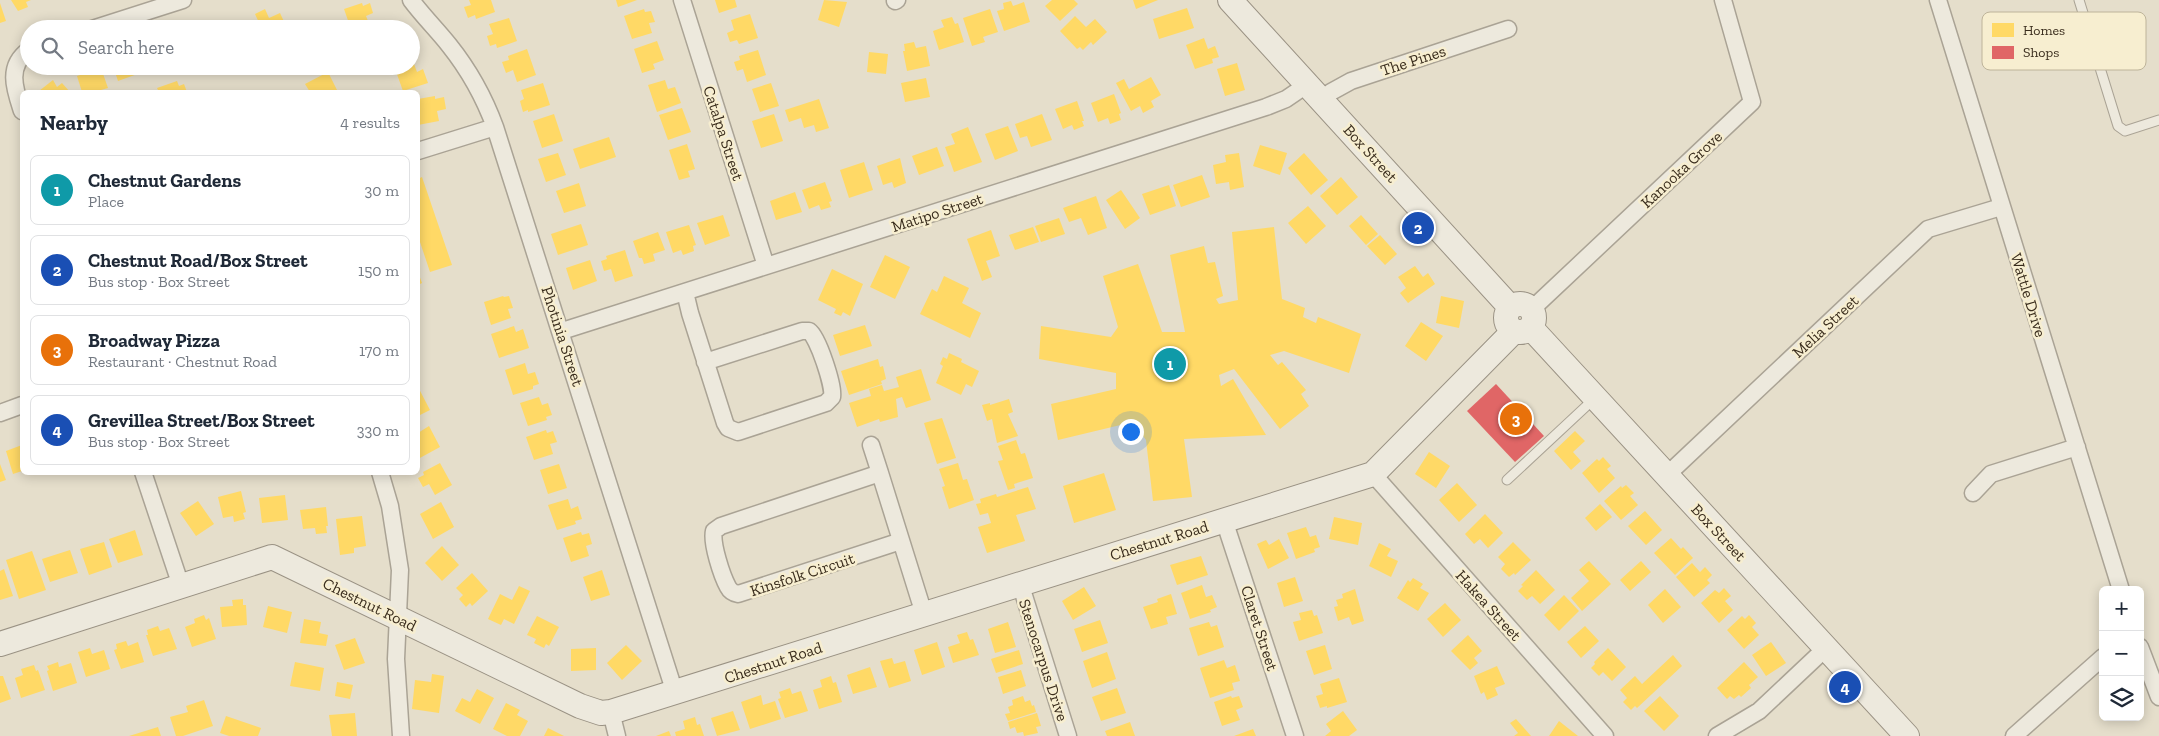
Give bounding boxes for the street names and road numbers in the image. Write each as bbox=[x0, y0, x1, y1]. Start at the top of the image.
street label: The Pines bbox=[1378, 41, 1448, 80]
street label: Catalpa Street bbox=[699, 83, 748, 183]
street label: Box Street bbox=[1340, 120, 1402, 186]
street label: Kanooka Grove bbox=[1637, 127, 1726, 212]
street label: Matipo Street bbox=[889, 189, 985, 236]
street label: Wattle Drive bbox=[2007, 251, 2050, 339]
street label: Photinia Street bbox=[537, 284, 588, 389]
street label: Melia Street bbox=[1788, 291, 1862, 362]
street label: Box Street bbox=[1687, 500, 1750, 565]
street label: Chestnut Road bbox=[1108, 516, 1211, 564]
street label: Kinsfolk Circuit bbox=[748, 549, 857, 600]
street label: Hakea Street bbox=[1452, 566, 1525, 645]
street label: Chestnut Road bbox=[320, 574, 420, 635]
street label: Claret Street bbox=[1237, 583, 1282, 673]
street label: Stenocarpus Drive bbox=[1015, 597, 1072, 724]
street label: Chestnut Road bbox=[722, 638, 825, 687]

